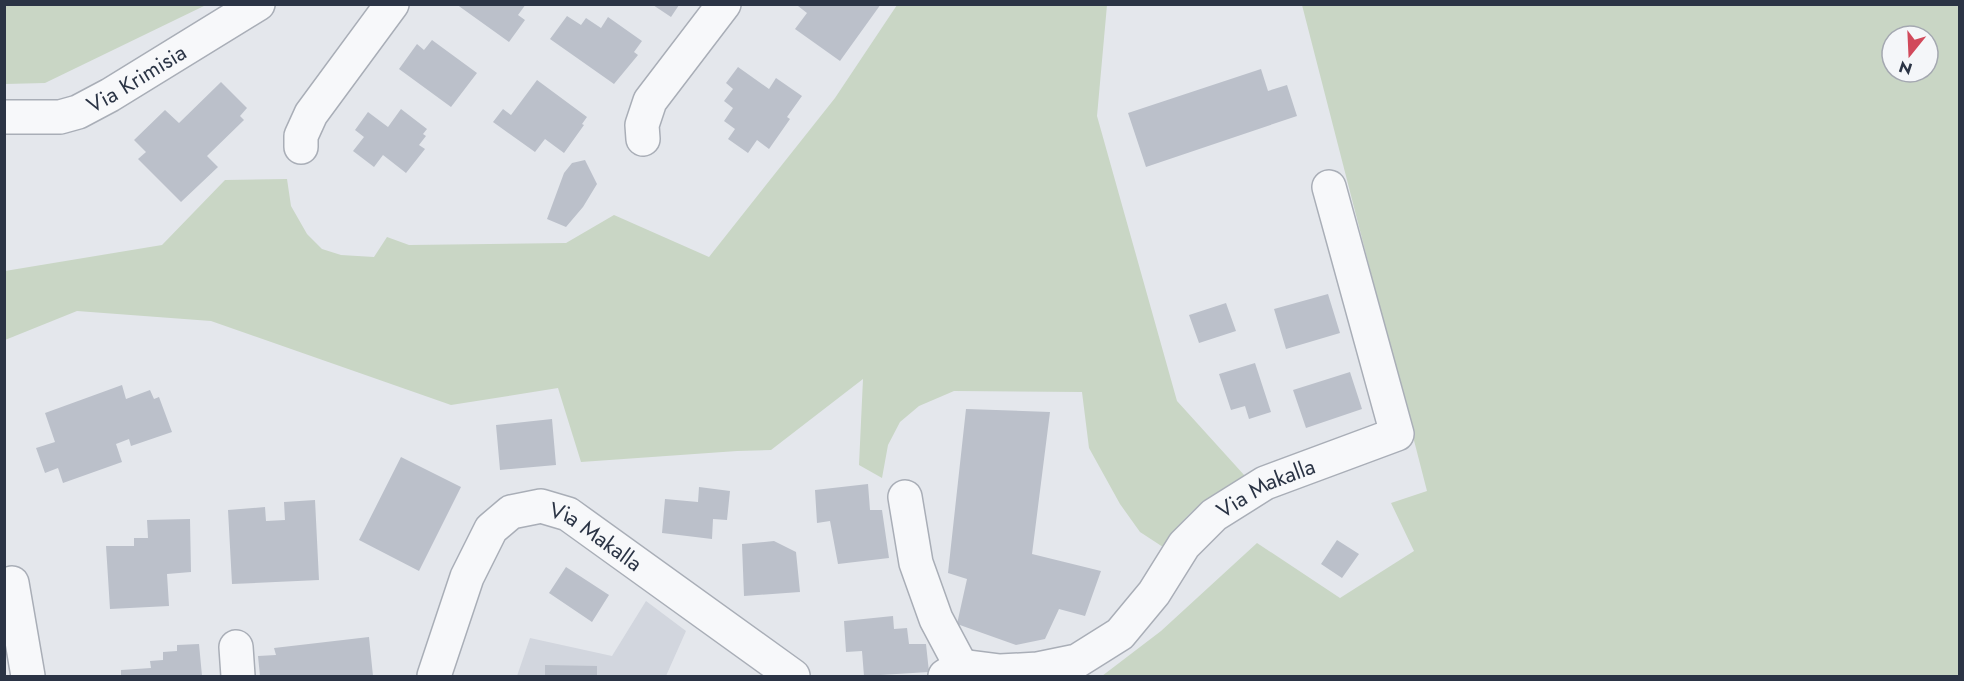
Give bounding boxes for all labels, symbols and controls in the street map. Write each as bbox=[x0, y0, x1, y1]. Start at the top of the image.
north arrow bbox=[1880, 24, 1940, 84]
street label: Via Krimisia bbox=[81, 36, 192, 121]
text: N bbox=[1896, 55, 1915, 81]
street label: Via Makalla bbox=[1210, 450, 1319, 526]
street label: Via Makalla bbox=[546, 493, 649, 579]

